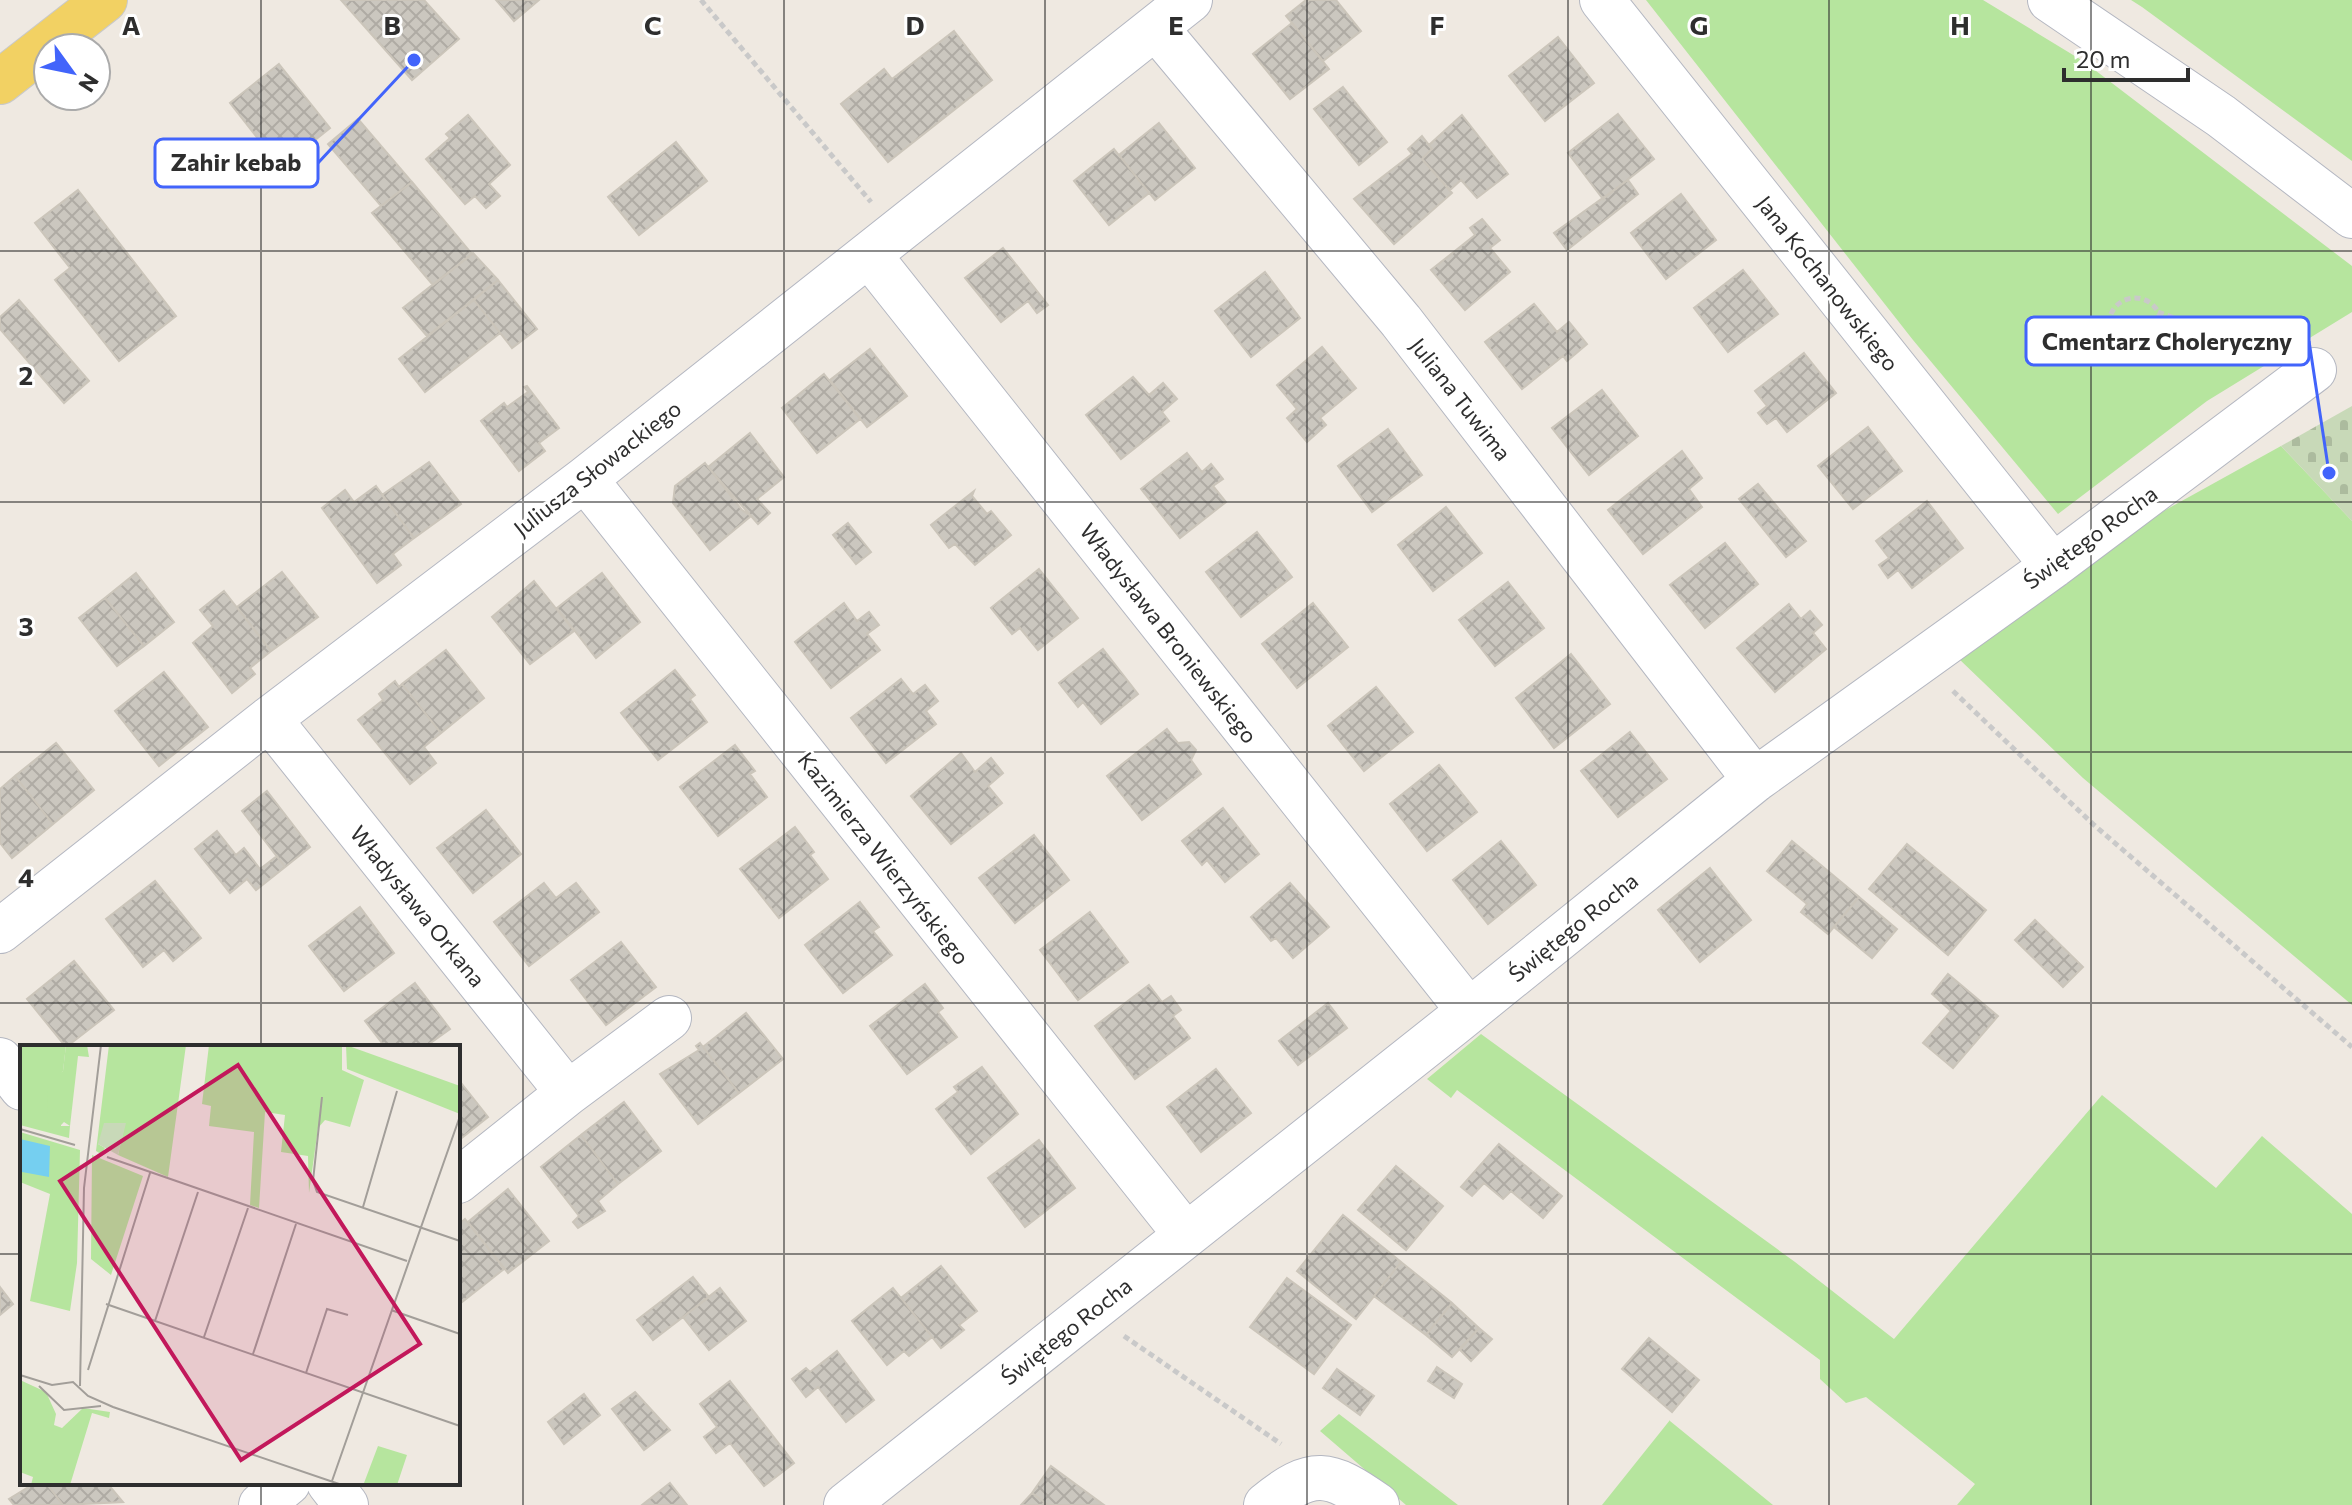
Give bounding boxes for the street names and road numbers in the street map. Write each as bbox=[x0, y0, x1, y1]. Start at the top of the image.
street label: Jana Kochanowskiego bbox=[1751, 190, 1905, 376]
street label: Juliana Tuwima bbox=[1405, 332, 1517, 466]
street label: Juliusza Słowackiego bbox=[508, 394, 686, 542]
street label: Świętego Rocha bbox=[2018, 479, 2162, 595]
street label: Władysława Broniewskiego bbox=[1075, 517, 1263, 749]
street label: Kazimierza Wierzyńskiego bbox=[793, 746, 975, 970]
street label: Władysława Orkana bbox=[345, 820, 491, 992]
street label: Świętego Rocha bbox=[1503, 867, 1643, 987]
street label: Świętego Rocha bbox=[995, 1271, 1137, 1391]

